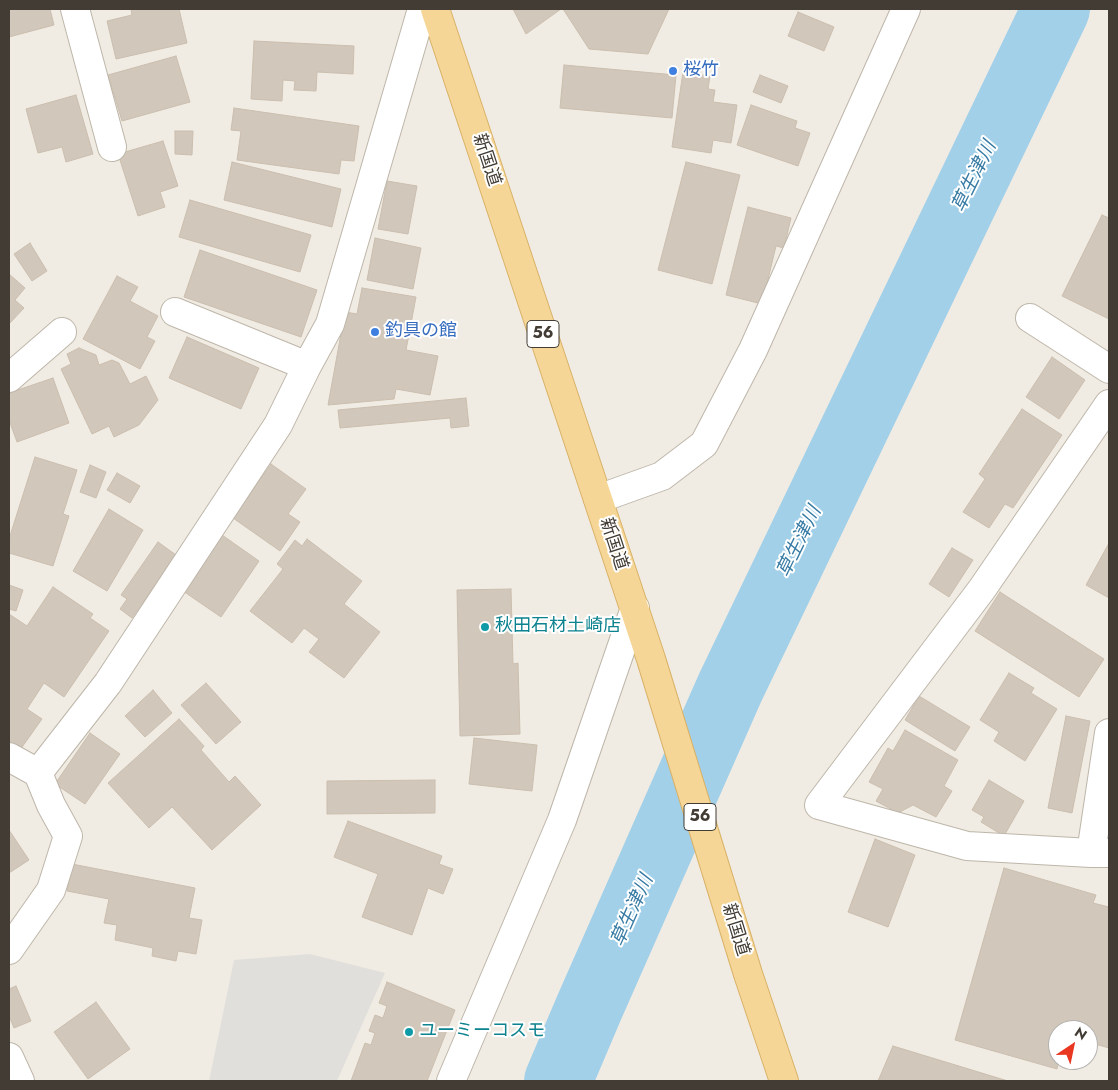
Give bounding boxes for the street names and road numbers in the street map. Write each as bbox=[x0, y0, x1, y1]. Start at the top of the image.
street label: 新国道 bbox=[467, 131, 505, 189]
road number: 56 bbox=[527, 320, 559, 348]
street label: 新国道 bbox=[594, 515, 632, 573]
road number: 56 bbox=[684, 804, 716, 830]
street label: 新国道 bbox=[717, 901, 753, 959]

